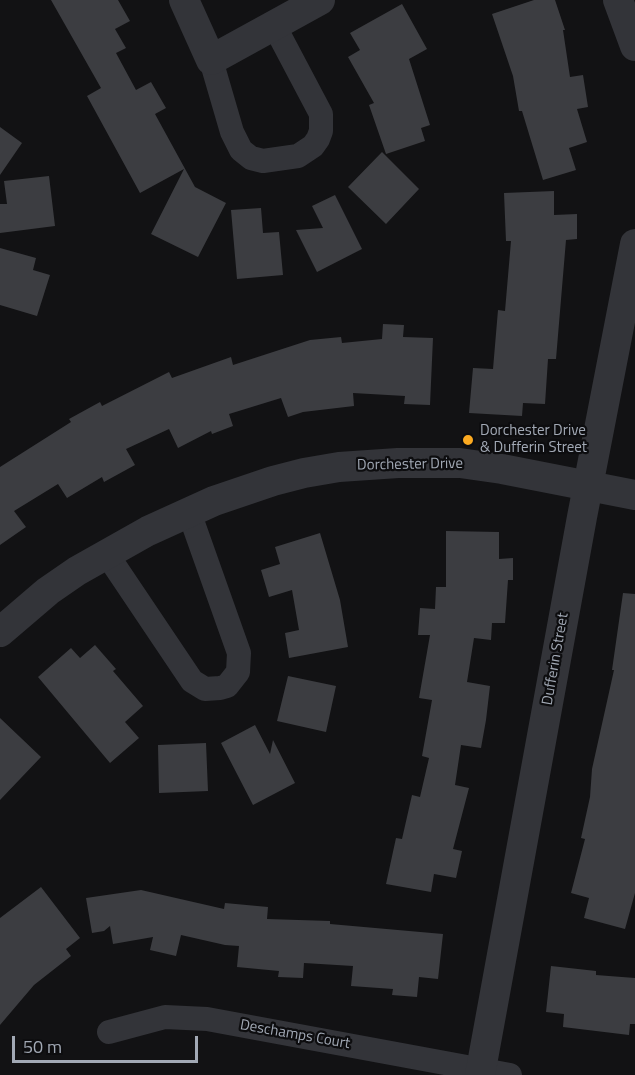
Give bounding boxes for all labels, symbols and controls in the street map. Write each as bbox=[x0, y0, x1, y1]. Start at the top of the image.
place label: Dorchester Drive & Dufferin Street bbox=[480, 422, 587, 457]
marker: Dorchester Drive & Dufferin Street bbox=[461, 433, 475, 447]
street label: Dorchester Drive bbox=[357, 455, 463, 475]
street label: Dufferin Street bbox=[539, 611, 573, 707]
street label: Deschamps Court bbox=[239, 1016, 351, 1054]
scale bar bbox=[15, 1024, 201, 1062]
text: 50 m bbox=[23, 1033, 62, 1060]

